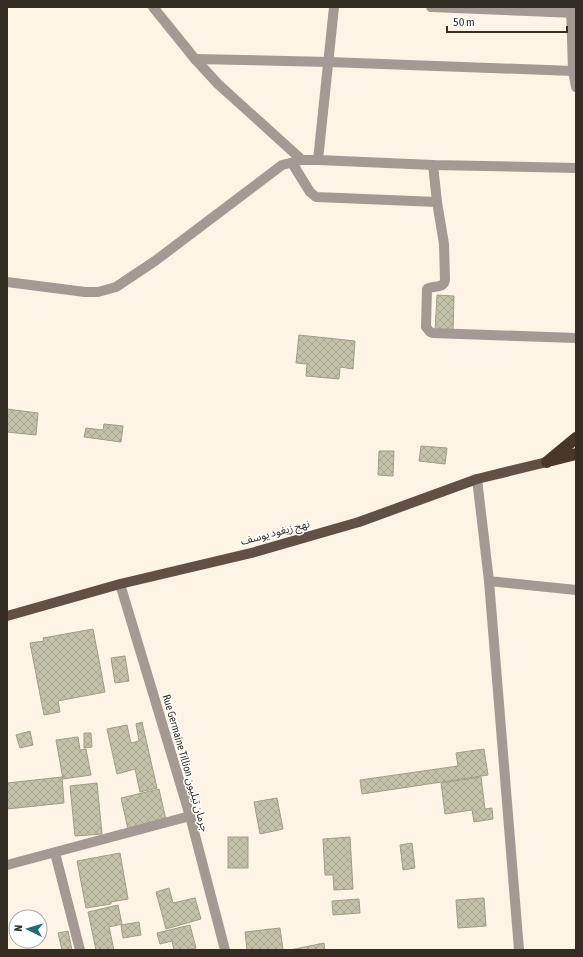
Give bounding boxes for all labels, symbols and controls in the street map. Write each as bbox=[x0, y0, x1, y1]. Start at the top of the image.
scale bar bbox=[447, 8, 567, 34]
text: 50 m bbox=[453, 15, 475, 29]
street label: نهج زيغود يوسف bbox=[239, 517, 311, 549]
street label: Rue Germaine Tillion جرمان تيليون bbox=[160, 693, 212, 834]
north arrow bbox=[8, 909, 48, 949]
text: N bbox=[12, 924, 24, 932]

